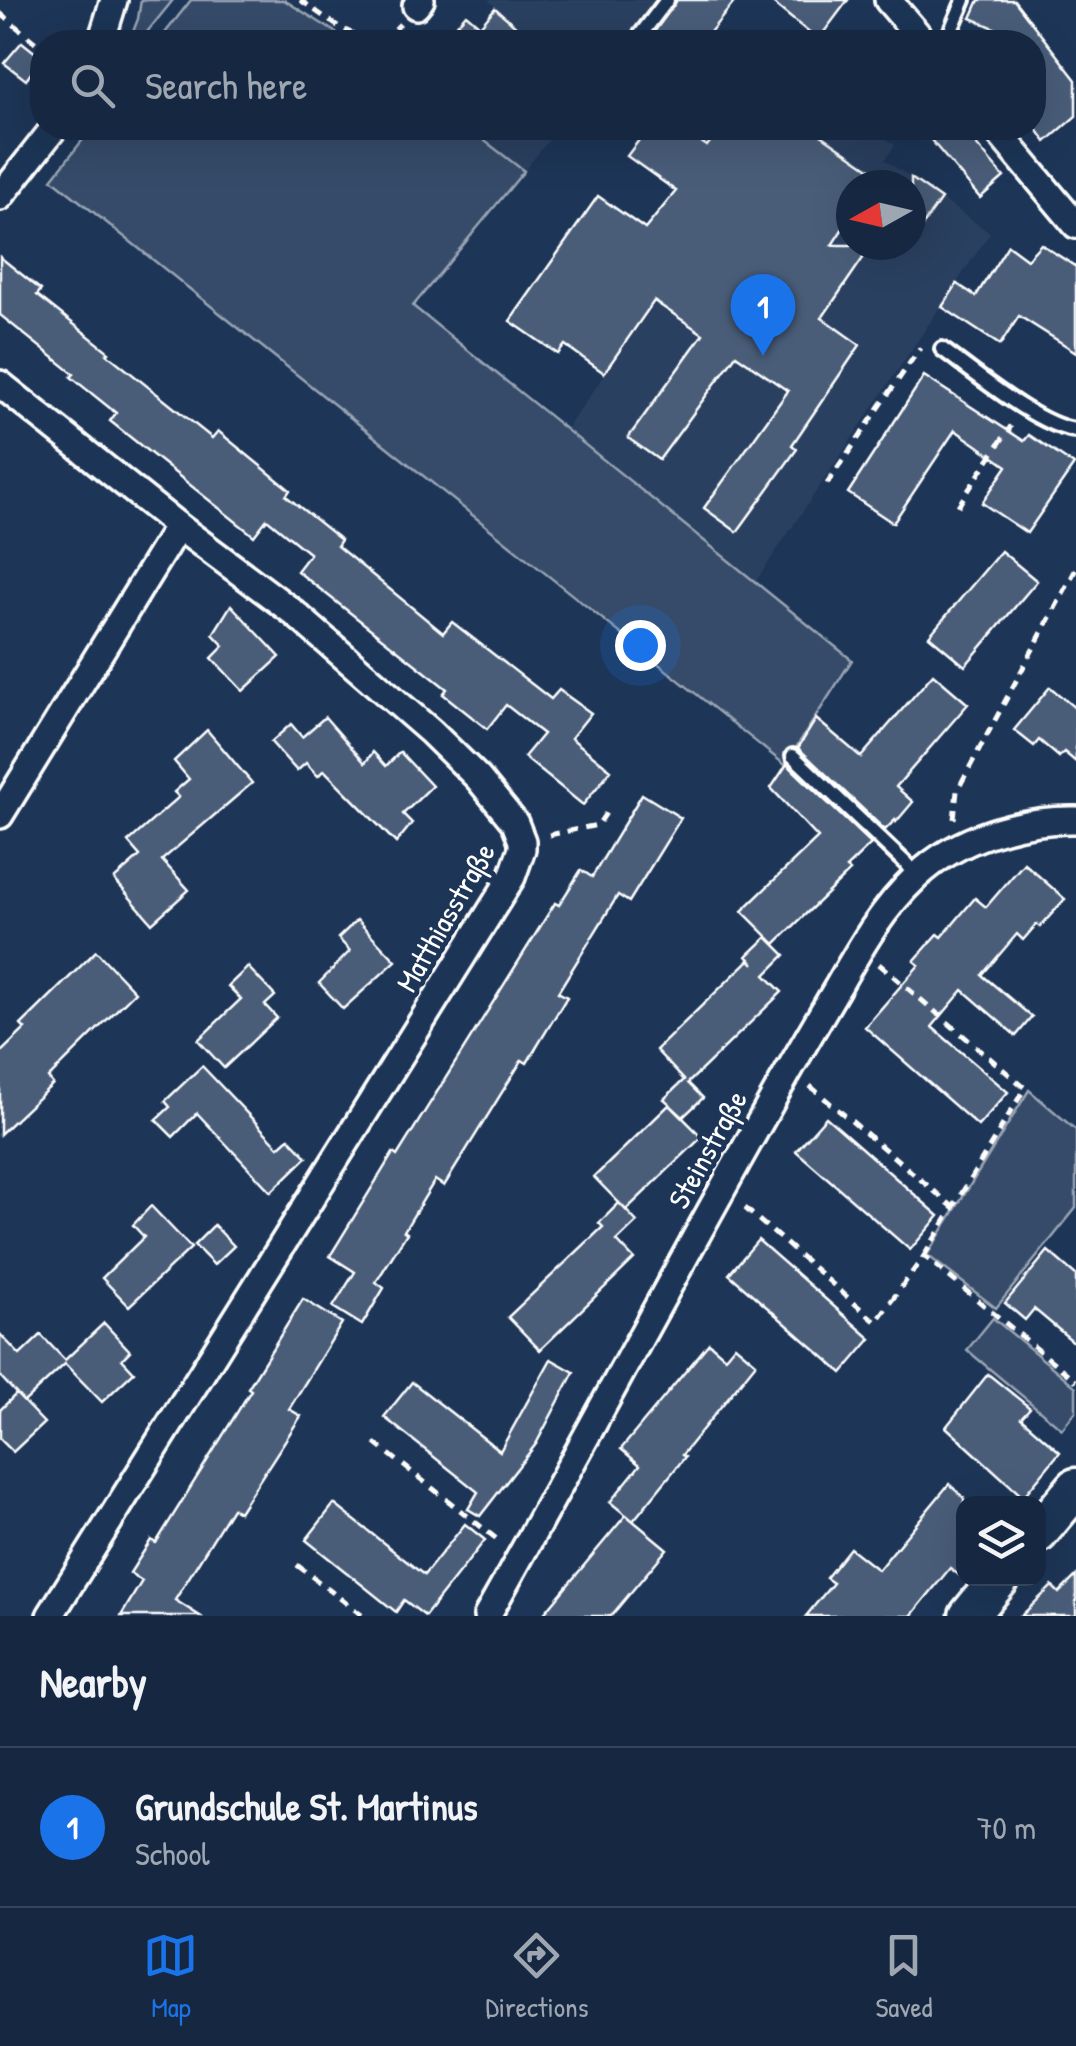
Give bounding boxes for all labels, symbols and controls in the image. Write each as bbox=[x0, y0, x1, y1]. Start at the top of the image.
search box bbox=[30, 30, 1046, 140]
icon: search bbox=[65, 58, 120, 113]
text: Search here bbox=[145, 59, 307, 111]
north arrow bbox=[836, 170, 926, 260]
pin: 1 bbox=[730, 274, 796, 356]
your location bbox=[615, 620, 666, 671]
street label: Matthiasstraße bbox=[386, 835, 504, 999]
street label: Steinstraße bbox=[658, 1083, 756, 1215]
map controls bbox=[956, 1496, 1046, 1586]
button: layers bbox=[956, 1496, 1046, 1586]
text: Nearby bbox=[40, 1653, 147, 1710]
text: Grundschule St. Martinus bbox=[135, 1780, 478, 1832]
text: 1 bbox=[67, 1806, 78, 1849]
text: 70 m bbox=[977, 1806, 1036, 1849]
text: School bbox=[135, 1832, 210, 1875]
tab: Map bbox=[143, 1928, 198, 2026]
tab: Directions bbox=[485, 1928, 588, 2026]
tab: Saved bbox=[875, 1928, 933, 2026]

